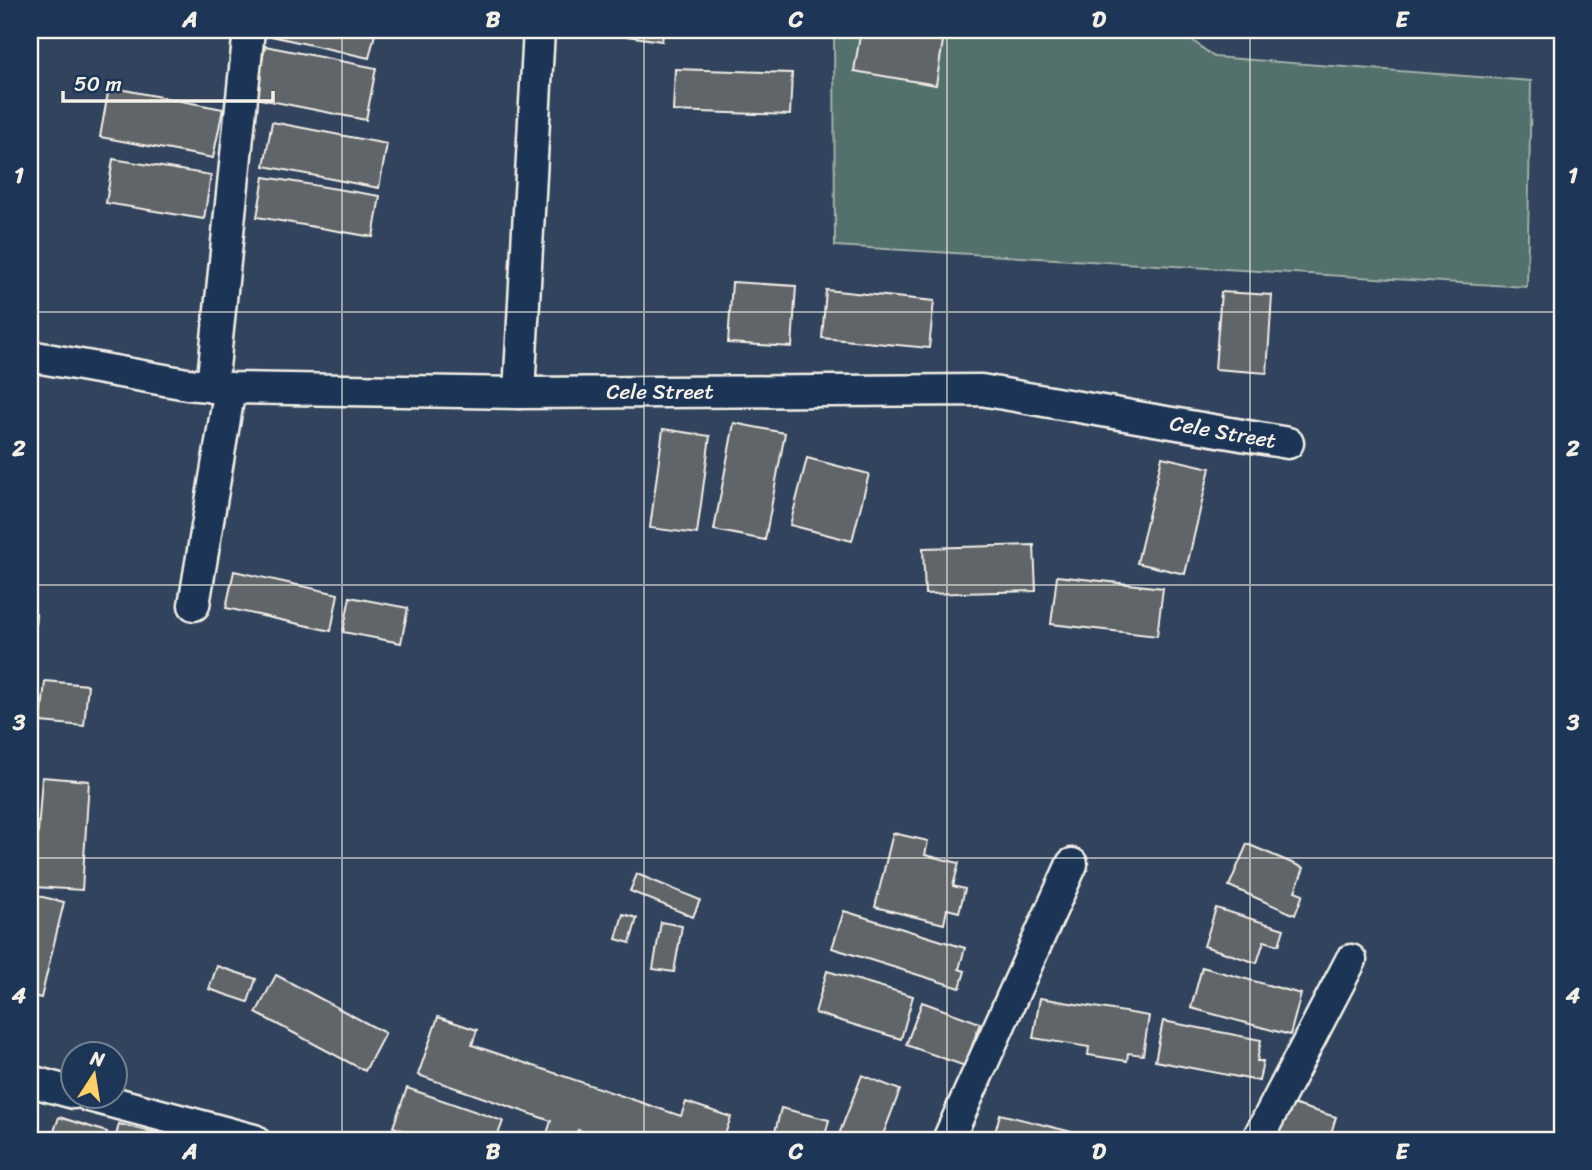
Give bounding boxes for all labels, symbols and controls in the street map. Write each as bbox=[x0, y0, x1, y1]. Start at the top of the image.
text: A bbox=[181, 0, 198, 40]
text: B bbox=[486, 0, 501, 40]
text: C bbox=[788, 0, 804, 40]
text: D bbox=[1092, 0, 1107, 40]
text: E bbox=[1396, 0, 1411, 40]
scale bar bbox=[63, 60, 273, 104]
text: 50 m bbox=[74, 65, 122, 103]
text: 1 bbox=[14, 155, 24, 196]
text: 1 bbox=[1568, 155, 1578, 196]
street label: Cele Street bbox=[606, 373, 714, 411]
street label: Cele Street bbox=[1167, 404, 1279, 460]
text: 2 bbox=[11, 428, 26, 469]
text: 2 bbox=[1565, 428, 1580, 469]
text: 3 bbox=[12, 702, 26, 743]
text: 3 bbox=[1566, 702, 1580, 743]
text: 4 bbox=[11, 975, 27, 1016]
text: 4 bbox=[1565, 975, 1581, 1016]
north arrow bbox=[60, 1040, 130, 1110]
text: N bbox=[87, 1041, 108, 1077]
text: A bbox=[181, 1131, 198, 1170]
text: B bbox=[486, 1131, 501, 1170]
text: C bbox=[788, 1131, 804, 1170]
text: D bbox=[1092, 1131, 1107, 1170]
text: E bbox=[1396, 1131, 1411, 1170]

